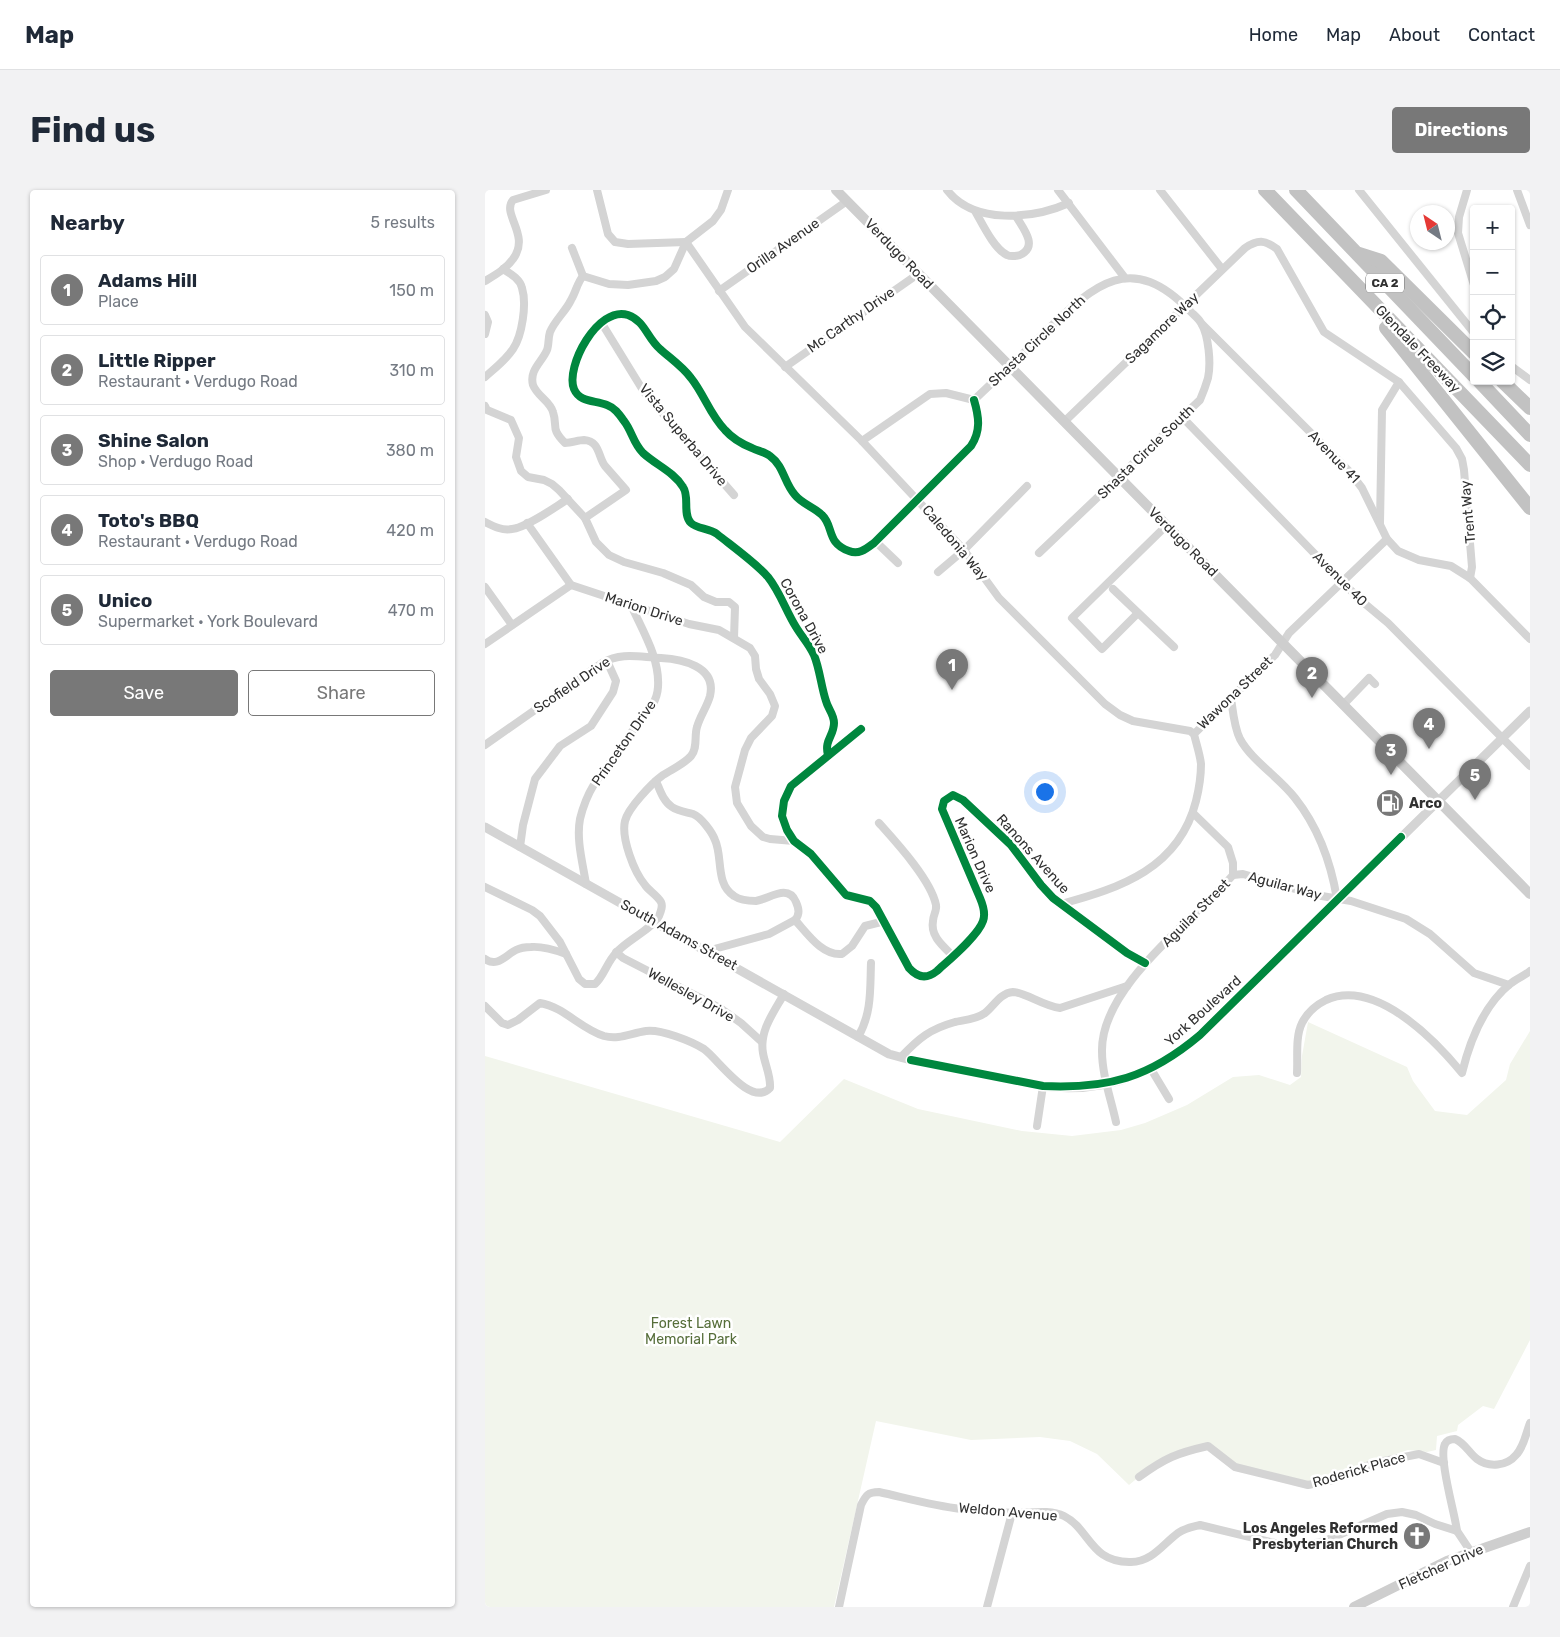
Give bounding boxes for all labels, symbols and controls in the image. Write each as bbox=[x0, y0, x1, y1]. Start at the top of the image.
text: Map bbox=[25, 21, 74, 49]
text: Home bbox=[1249, 24, 1298, 46]
text: Map bbox=[1326, 24, 1361, 46]
text: About bbox=[1389, 24, 1440, 46]
text: Contact bbox=[1468, 24, 1535, 46]
button: Directions bbox=[1392, 107, 1530, 153]
text: Find us bbox=[30, 109, 155, 151]
north arrow bbox=[1410, 205, 1455, 250]
map controls bbox=[1470, 205, 1515, 385]
button: + bbox=[1470, 205, 1515, 250]
text: Nearby bbox=[50, 210, 125, 235]
text: 5 results bbox=[371, 213, 435, 232]
street label: Orilla Avenue bbox=[743, 215, 823, 277]
street label: Verdugo Road bbox=[861, 215, 937, 293]
button: − bbox=[1470, 250, 1515, 295]
text: Adams Hill bbox=[98, 269, 197, 292]
road number: CA 2 bbox=[1366, 274, 1404, 292]
text: 1 bbox=[63, 281, 71, 300]
text: 150 m bbox=[389, 281, 434, 300]
street label: Mc Carthy Drive bbox=[804, 283, 898, 356]
street label: Sagamore Way bbox=[1122, 289, 1202, 367]
text: Place bbox=[98, 292, 139, 311]
street label: Shasta Circle North bbox=[985, 292, 1089, 390]
button: locate bbox=[1470, 295, 1515, 340]
street label: Glendale Freeway bbox=[1372, 302, 1464, 396]
button: layers bbox=[1470, 340, 1515, 385]
text: Little Ripper bbox=[98, 349, 216, 372]
text: 2 bbox=[62, 361, 72, 380]
text: 310 m bbox=[390, 361, 434, 380]
text: Restaurant · Verdugo Road bbox=[98, 372, 298, 391]
street label: Vista Superba Drive bbox=[635, 380, 731, 490]
street label: Shasta Circle South bbox=[1094, 401, 1198, 503]
street label: Avenue 41 bbox=[1305, 427, 1363, 487]
text: Shine Salon bbox=[98, 429, 209, 452]
text: 3 bbox=[62, 441, 72, 460]
text: 380 m bbox=[386, 441, 434, 460]
text: Shop · Verdugo Road bbox=[98, 452, 253, 471]
street label: Trent Way bbox=[1457, 479, 1479, 544]
street label: Caledonia Way bbox=[918, 502, 992, 585]
street label: Verdugo Road bbox=[1145, 504, 1221, 580]
text: Toto's BBQ bbox=[98, 509, 199, 532]
text: 4 bbox=[62, 521, 72, 540]
text: 420 m bbox=[386, 521, 434, 540]
text: Restaurant · Verdugo Road bbox=[98, 532, 298, 551]
street label: Avenue 40 bbox=[1309, 548, 1371, 610]
street label: Corona Drive bbox=[776, 575, 832, 657]
street label: Marion Drive bbox=[603, 588, 685, 630]
text: Unico bbox=[98, 589, 152, 612]
text: 5 bbox=[62, 601, 72, 620]
text: 470 m bbox=[388, 601, 434, 620]
text: Supermarket · York Boulevard bbox=[98, 612, 318, 631]
pin: 1 bbox=[936, 649, 968, 690]
street label: Scofield Drive bbox=[530, 653, 614, 717]
street label: Wawona Street bbox=[1194, 653, 1276, 733]
pin: 2 bbox=[1296, 657, 1328, 698]
button: Save bbox=[50, 670, 238, 716]
button: Share bbox=[248, 670, 435, 716]
street label: Princeton Drive bbox=[588, 697, 660, 789]
pin: 4 bbox=[1413, 708, 1445, 749]
pin: 3 bbox=[1375, 734, 1407, 775]
pin: 5 bbox=[1459, 759, 1491, 800]
your location bbox=[1032, 779, 1058, 805]
fuel station icon: Arco bbox=[1375, 788, 1405, 818]
place label: Arco bbox=[1409, 795, 1442, 812]
street label: Ranons Avenue bbox=[993, 811, 1073, 897]
street label: Marion Drive bbox=[951, 814, 999, 896]
street label: Aguilar Way bbox=[1247, 868, 1324, 904]
street label: Aguilar Street bbox=[1158, 875, 1234, 951]
street label: South Adams Street bbox=[618, 896, 741, 974]
street label: Wellesley Drive bbox=[645, 964, 737, 1026]
street label: York Boulevard bbox=[1161, 972, 1245, 1050]
park label: Forest Lawn Memorial Park bbox=[645, 1315, 738, 1348]
street label: Roderick Place bbox=[1311, 1449, 1408, 1491]
street label: Weldon Avenue bbox=[958, 1499, 1058, 1525]
place label: Los Angeles Reformed Presbyterian Church bbox=[1243, 1520, 1398, 1553]
church icon: Los Angeles Reformed Presbyterian Church bbox=[1402, 1521, 1432, 1551]
street label: Fletcher Drive bbox=[1396, 1541, 1486, 1593]

